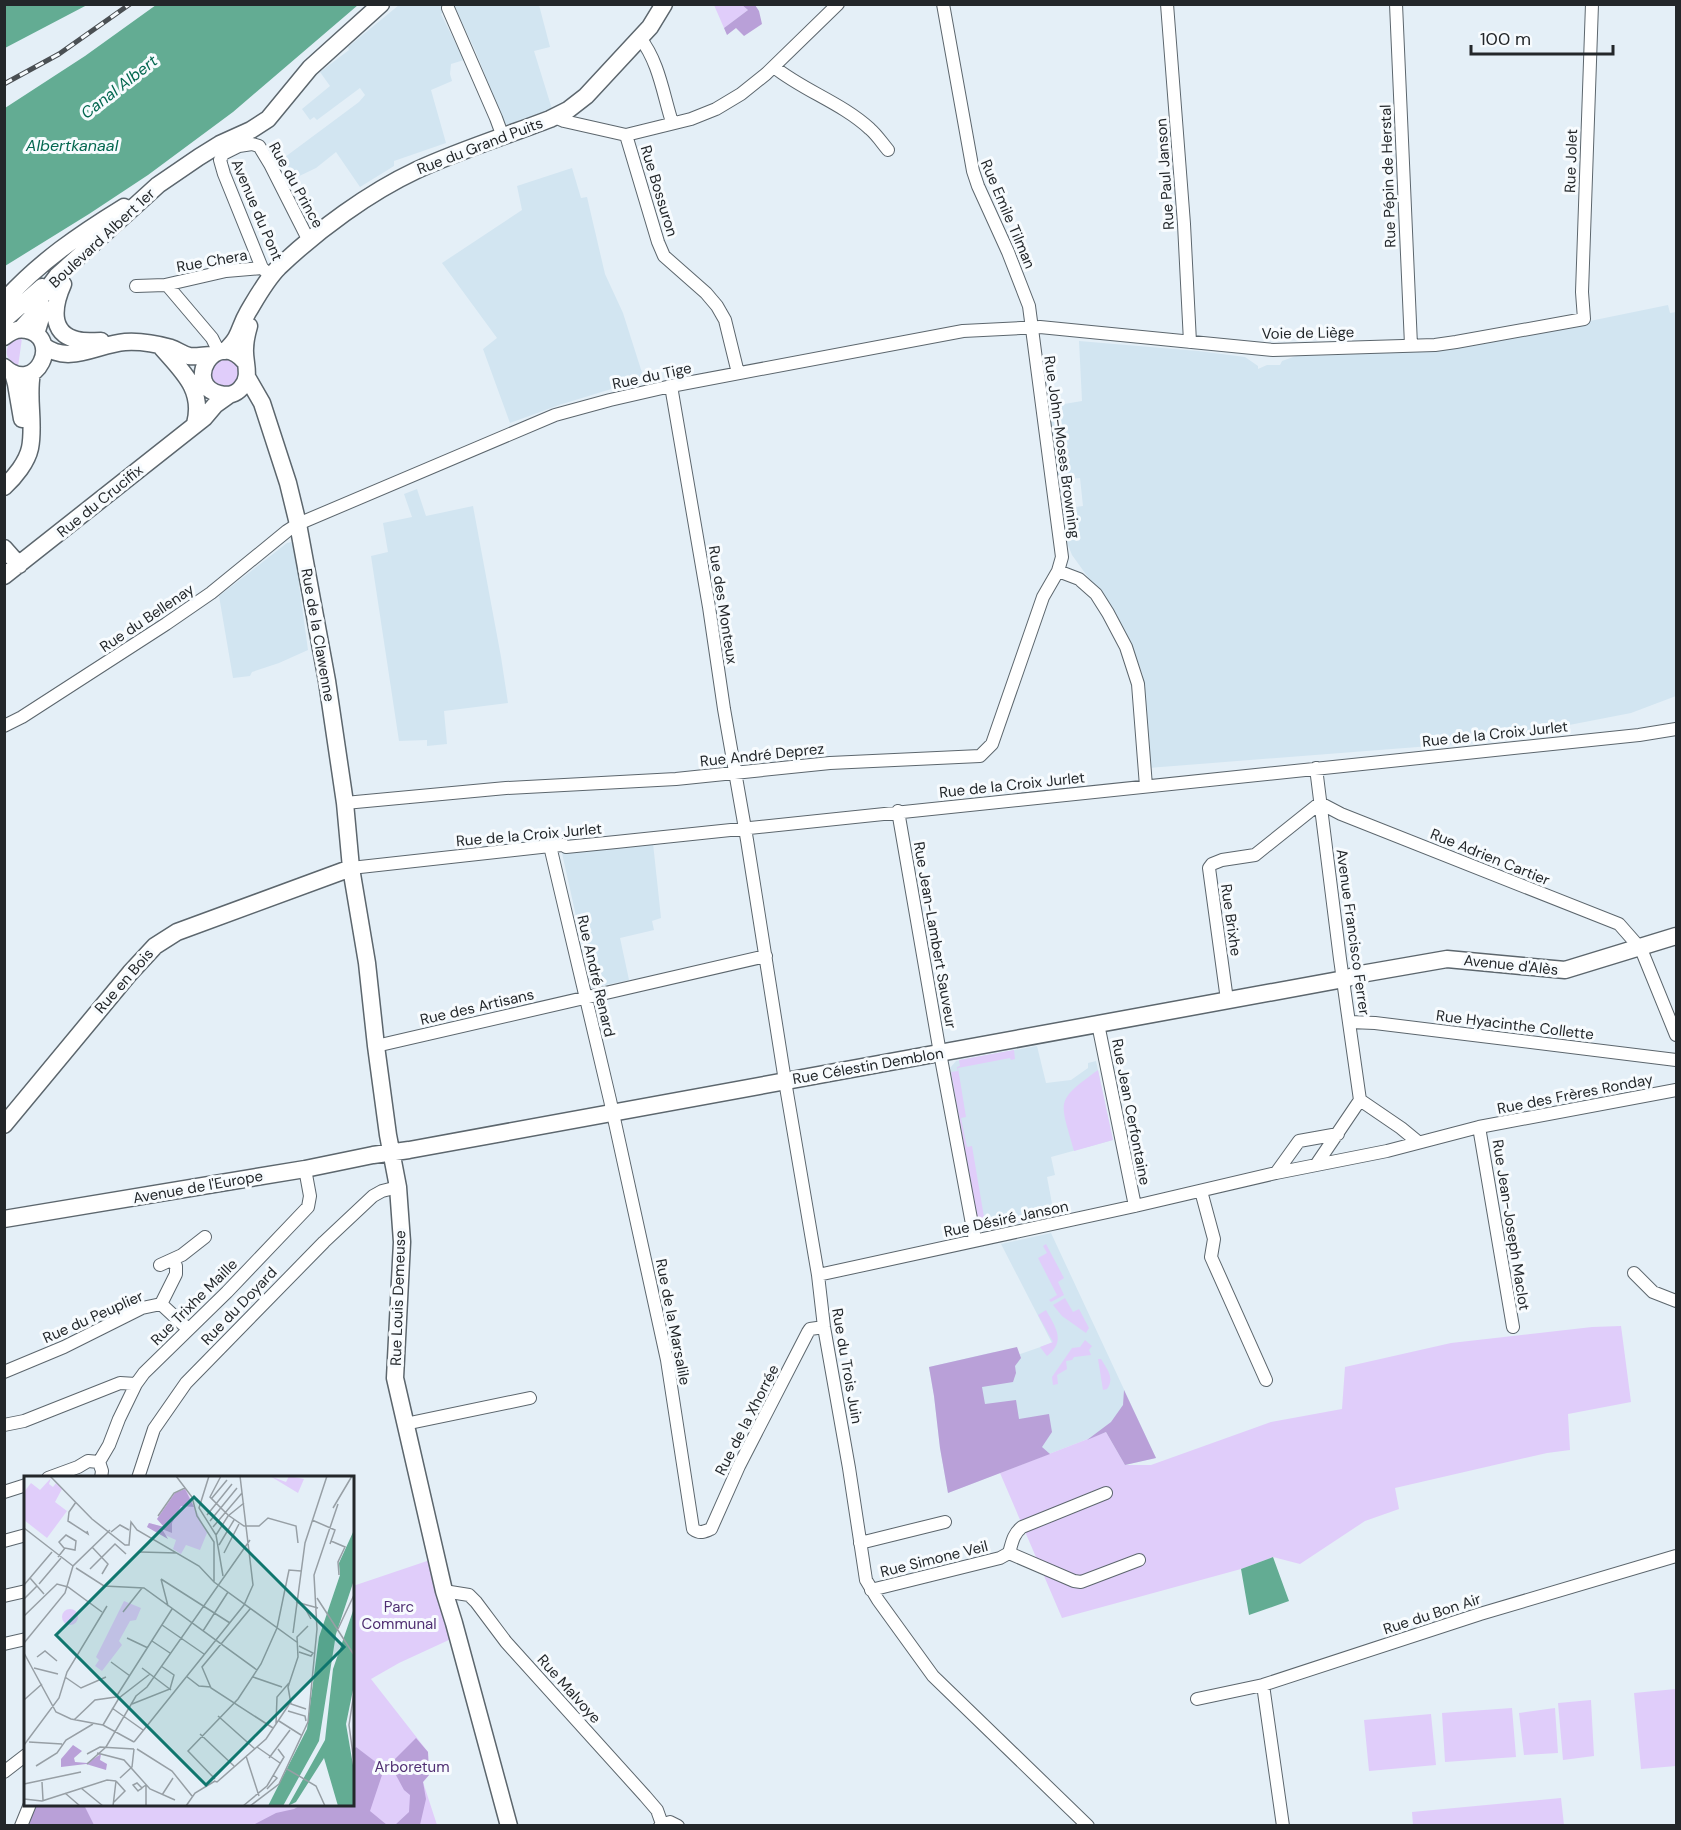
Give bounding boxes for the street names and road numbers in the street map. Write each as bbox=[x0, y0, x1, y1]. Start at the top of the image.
street label: Rue Pépin de Herstal bbox=[1376, 104, 1400, 248]
street label: Rue du Grand Puits bbox=[414, 113, 546, 179]
street label: Rue Paul Janson bbox=[1151, 118, 1179, 230]
street label: Rue Jolet bbox=[1560, 129, 1582, 193]
street label: Rue du Prince bbox=[264, 138, 328, 232]
street label: Rue Bossuron bbox=[636, 143, 682, 239]
street label: Avenue du Pont bbox=[227, 156, 287, 264]
street label: Rue Emile Tilman bbox=[976, 156, 1040, 272]
street label: Boulevard Albert 1er bbox=[45, 183, 160, 292]
street label: Rue Chera bbox=[175, 245, 249, 277]
street label: Voie de Liège bbox=[1262, 322, 1354, 344]
street label: Rue John-Moses Browning bbox=[1039, 354, 1085, 540]
street label: Rue du Tige bbox=[610, 358, 694, 394]
street label: Rue du Crucifix bbox=[53, 460, 148, 542]
street label: Rue des Monteux bbox=[704, 544, 742, 666]
street label: Rue de la Clawenne bbox=[296, 567, 340, 703]
street label: Rue du Bellenay bbox=[96, 579, 199, 657]
street label: Rue de la Croix Jurlet bbox=[1421, 716, 1569, 752]
street label: Rue André Deprez bbox=[699, 739, 825, 771]
street label: Rue de la Croix Jurlet bbox=[938, 767, 1086, 803]
street label: Rue de la Croix Jurlet bbox=[455, 819, 603, 851]
street label: Rue Adrien Cartier bbox=[1427, 824, 1553, 890]
street label: Rue Jean-Lambert Sauveur bbox=[909, 840, 961, 1030]
street label: Avenue Francisco Ferrer bbox=[1331, 848, 1375, 1017]
street label: Rue Brixhe bbox=[1216, 883, 1246, 957]
street label: Rue André Renard bbox=[572, 913, 620, 1039]
street label: Rue en Bois bbox=[90, 944, 158, 1018]
street label: Avenue d'Alès bbox=[1463, 950, 1559, 980]
street label: Rue des Artisans bbox=[418, 984, 536, 1030]
street label: Rue Hyacinthe Collette bbox=[1435, 1005, 1595, 1045]
street label: Rue Jean Cerfontaine bbox=[1107, 1037, 1155, 1187]
street label: Rue Célestin Demblon bbox=[791, 1043, 945, 1089]
street label: Rue des Frères Ronday bbox=[1495, 1069, 1655, 1119]
street label: Rue Jean-Joseph Maclot bbox=[1488, 1138, 1534, 1312]
street label: Avenue de l'Europe bbox=[131, 1166, 265, 1208]
street label: Rue Désiré Janson bbox=[942, 1196, 1070, 1242]
street label: Rue Louis Demeuse bbox=[386, 1230, 410, 1366]
street label: Rue Trixhe Maille bbox=[146, 1254, 242, 1350]
street label: Rue de la Marsalile bbox=[651, 1257, 695, 1387]
street label: Rue du Doyard bbox=[197, 1263, 281, 1349]
street label: Rue du Peuplier bbox=[40, 1286, 147, 1348]
street label: Rue du Trois Juin bbox=[827, 1307, 867, 1425]
street label: Rue de la Xhorrée bbox=[710, 1361, 784, 1479]
street label: Rue Simone Veil bbox=[878, 1536, 990, 1582]
street label: Rue du Bon Air bbox=[1381, 1589, 1484, 1639]
street label: Rue Malvoye bbox=[533, 1650, 605, 1728]

